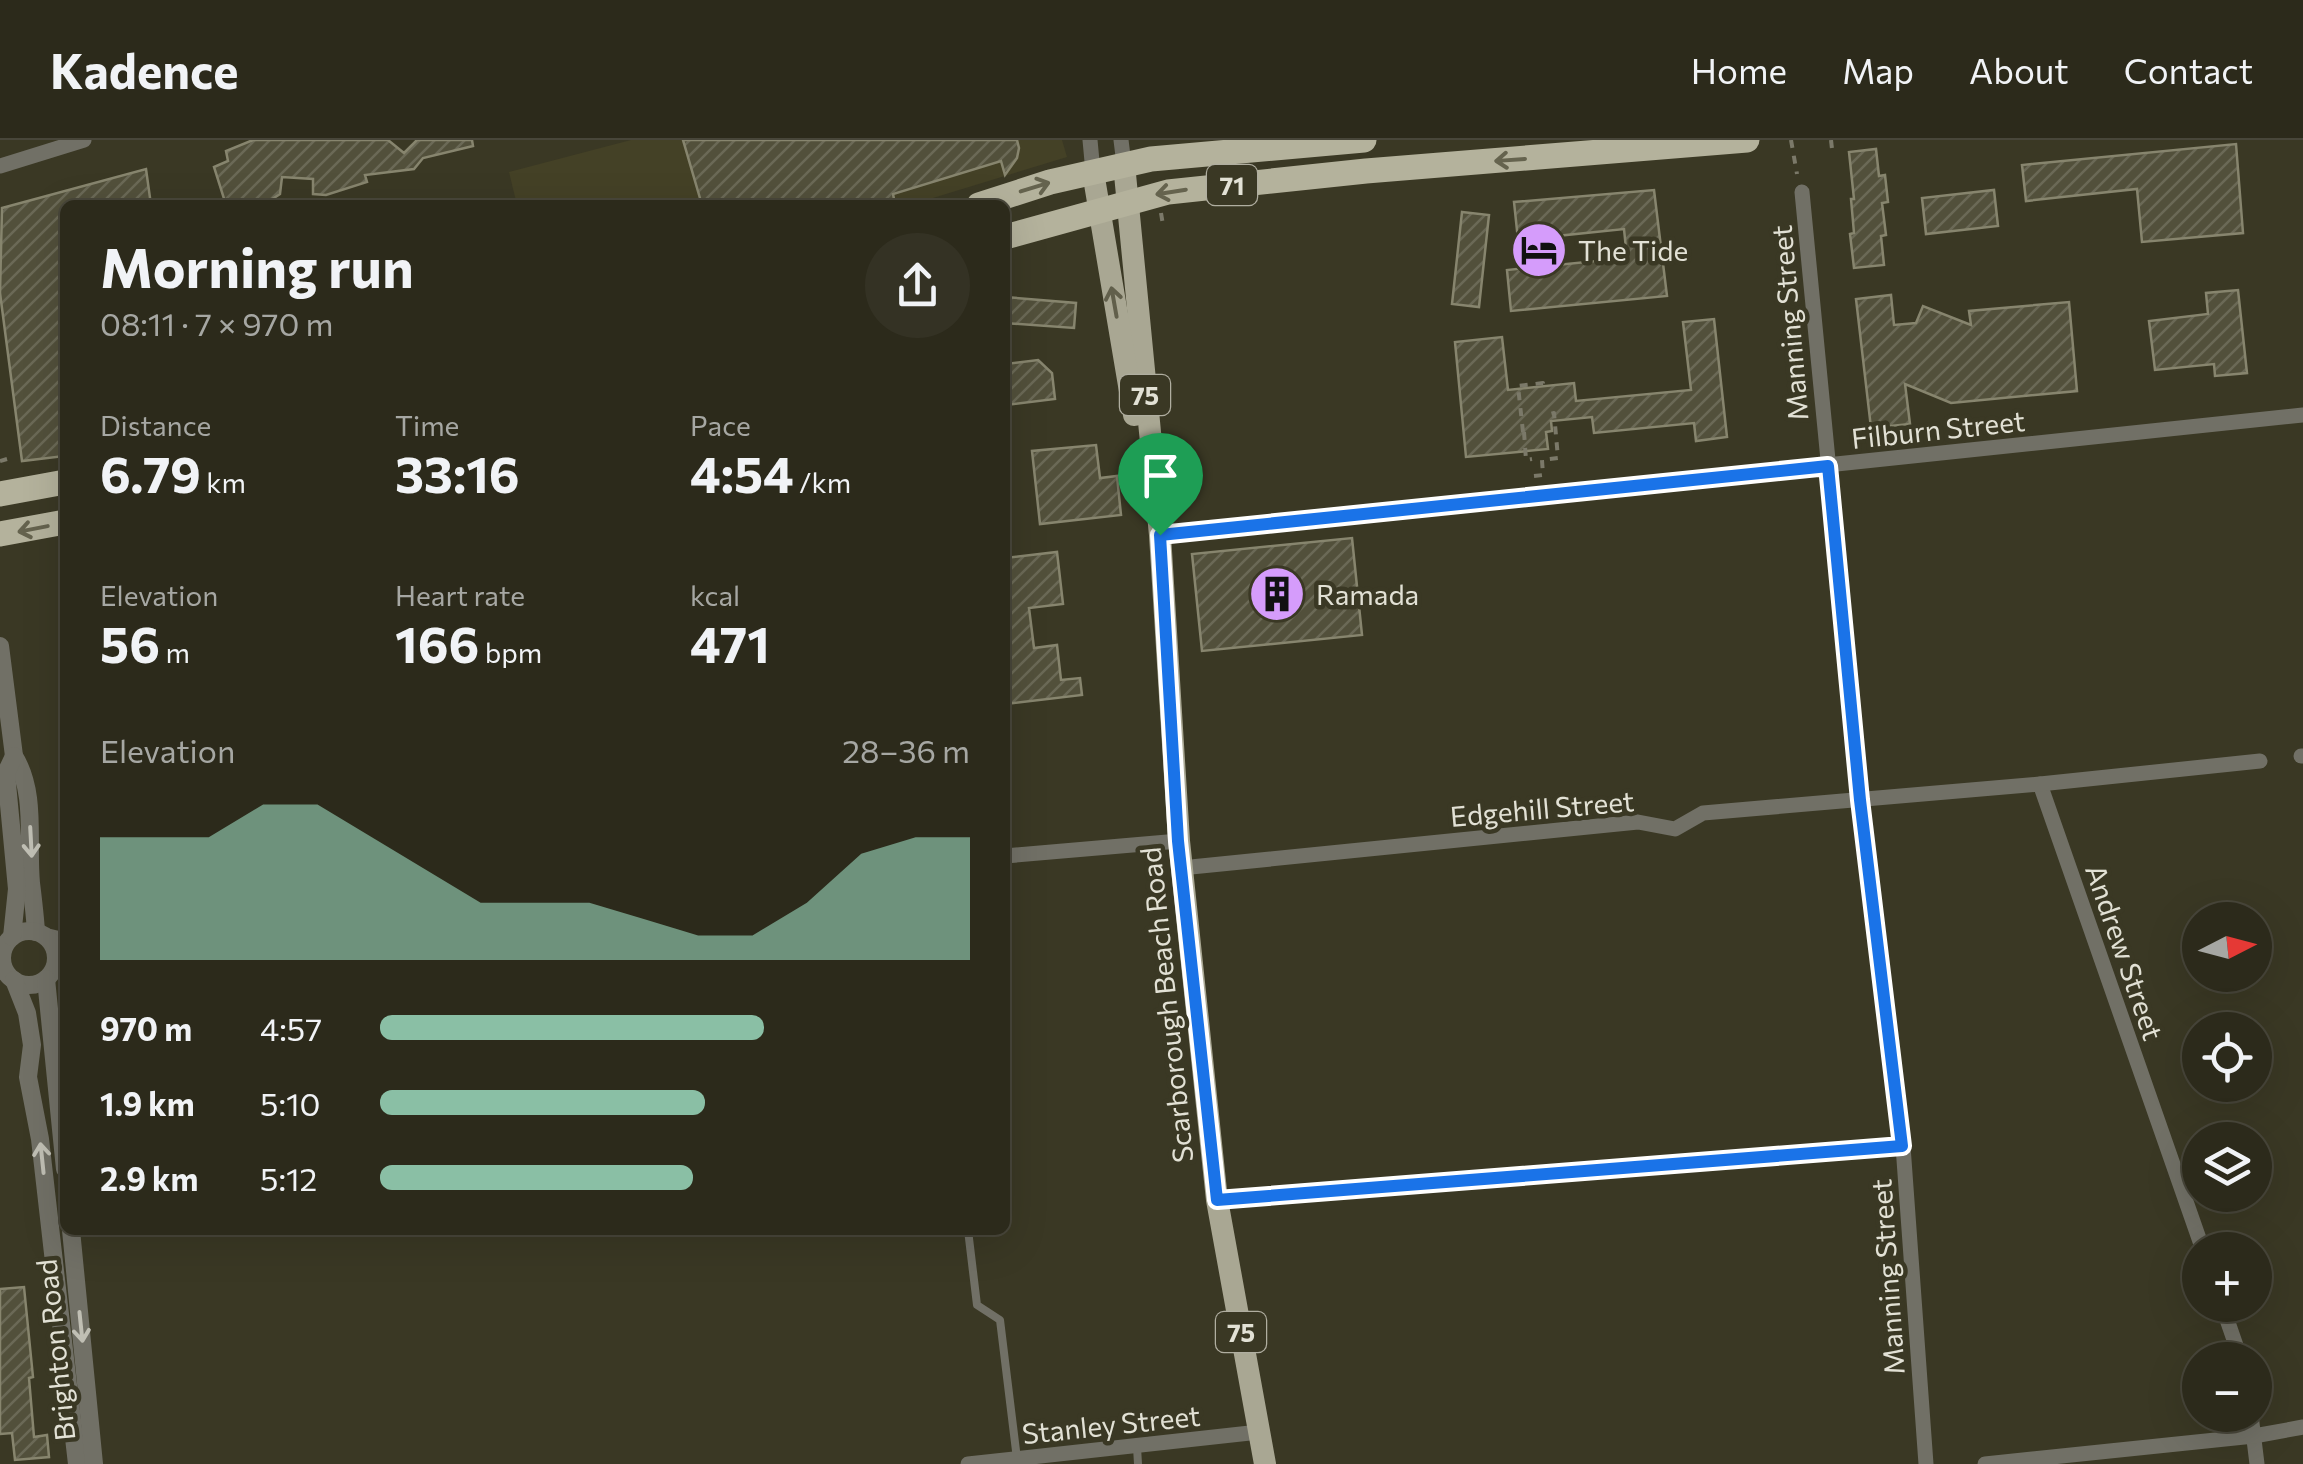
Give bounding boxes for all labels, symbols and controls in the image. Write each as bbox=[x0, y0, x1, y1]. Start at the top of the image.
text: Kadence bbox=[50, 40, 238, 99]
text: Home bbox=[1691, 48, 1787, 91]
text: Map bbox=[1842, 48, 1914, 91]
text: About bbox=[1969, 48, 2069, 91]
text: Contact bbox=[2124, 48, 2253, 91]
one-way arrow bbox=[1495, 151, 1527, 170]
road number: 71 bbox=[1207, 165, 1257, 205]
one-way arrow bbox=[1019, 177, 1051, 195]
one-way arrow bbox=[1155, 183, 1187, 202]
hotel icon: The Tide bbox=[1509, 220, 1569, 280]
street label: Manning Street bbox=[1764, 224, 1814, 422]
text: Morning run bbox=[100, 232, 414, 299]
button: share bbox=[865, 233, 970, 338]
place label: The Tide bbox=[1578, 233, 1688, 267]
one-way arrow bbox=[1104, 287, 1123, 319]
text: 08:11 · 7 × 970 m bbox=[100, 303, 333, 343]
road number: 75 bbox=[1120, 375, 1170, 415]
street label: Filburn Street bbox=[1850, 403, 2026, 455]
text: Distance bbox=[100, 408, 211, 442]
text: Time bbox=[395, 408, 459, 442]
text: Pace bbox=[690, 408, 751, 442]
pin bbox=[1118, 433, 1203, 536]
text: 6.79 bbox=[100, 442, 201, 503]
text: 33:16 bbox=[395, 442, 520, 503]
text: 4:54 bbox=[690, 442, 794, 503]
icon: arrive bbox=[1133, 448, 1188, 503]
text: km bbox=[201, 465, 246, 499]
text: /km bbox=[794, 465, 851, 499]
one-way arrow bbox=[17, 520, 49, 539]
building icon: Ramada bbox=[1247, 564, 1307, 624]
place label: Ramada bbox=[1316, 577, 1419, 611]
text: Elevation bbox=[100, 578, 218, 612]
text: Heart rate bbox=[395, 578, 525, 612]
text: kcal bbox=[690, 578, 740, 612]
text: 56 bbox=[100, 612, 160, 673]
text: 166 bbox=[395, 612, 479, 673]
text: 471 bbox=[690, 612, 770, 673]
text: m bbox=[160, 635, 190, 669]
text: bpm bbox=[479, 635, 542, 669]
text: Elevation bbox=[100, 730, 235, 770]
text: 28–36 m bbox=[842, 730, 970, 770]
street label: Edgehill Street bbox=[1449, 783, 1635, 833]
one-way arrow bbox=[22, 826, 41, 858]
street label: Scarborough Beach Road bbox=[1133, 846, 1199, 1164]
street label: Andrew Street bbox=[2079, 860, 2171, 1044]
north arrow bbox=[2182, 902, 2272, 992]
map controls bbox=[2182, 902, 2272, 1432]
text: 970 m bbox=[100, 1008, 192, 1048]
text: 4:57 bbox=[260, 1008, 322, 1048]
button: locate bbox=[2182, 1012, 2272, 1102]
text: 1.9 km bbox=[100, 1083, 195, 1123]
text: 5:10 bbox=[260, 1083, 321, 1123]
button: layers bbox=[2182, 1122, 2272, 1212]
one-way arrow bbox=[32, 1143, 51, 1175]
text: 2.9 km bbox=[100, 1158, 198, 1198]
text: 5:12 bbox=[260, 1158, 317, 1198]
street label: Manning Street bbox=[1863, 1178, 1911, 1376]
button: + bbox=[2182, 1232, 2272, 1322]
street label: Brighton Road bbox=[29, 1257, 81, 1443]
one-way arrow bbox=[71, 1310, 90, 1343]
road number: 75 bbox=[1216, 1312, 1266, 1352]
button: − bbox=[2182, 1342, 2272, 1432]
street label: Stanley Street bbox=[1020, 1398, 1202, 1450]

